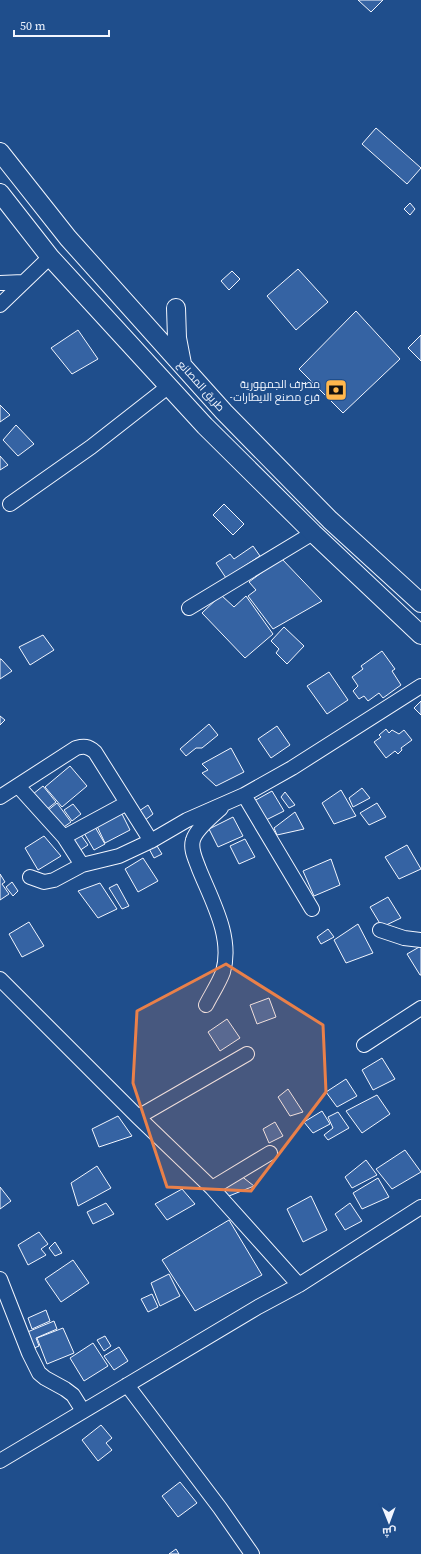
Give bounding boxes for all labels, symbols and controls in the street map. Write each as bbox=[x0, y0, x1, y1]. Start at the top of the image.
scale bar bbox=[14, 12, 109, 38]
text: 50 m bbox=[20, 18, 46, 34]
street label: طريق المصانع bbox=[174, 357, 228, 415]
place label: مصرف الجمهورية -فرع مصنع الايطارات bbox=[230, 377, 320, 405]
bank icon: مصرف الجمهورية -فرع مصنع الايطارات bbox=[323, 377, 349, 403]
north arrow bbox=[369, 1502, 409, 1542]
text: ش bbox=[382, 1524, 396, 1539]

